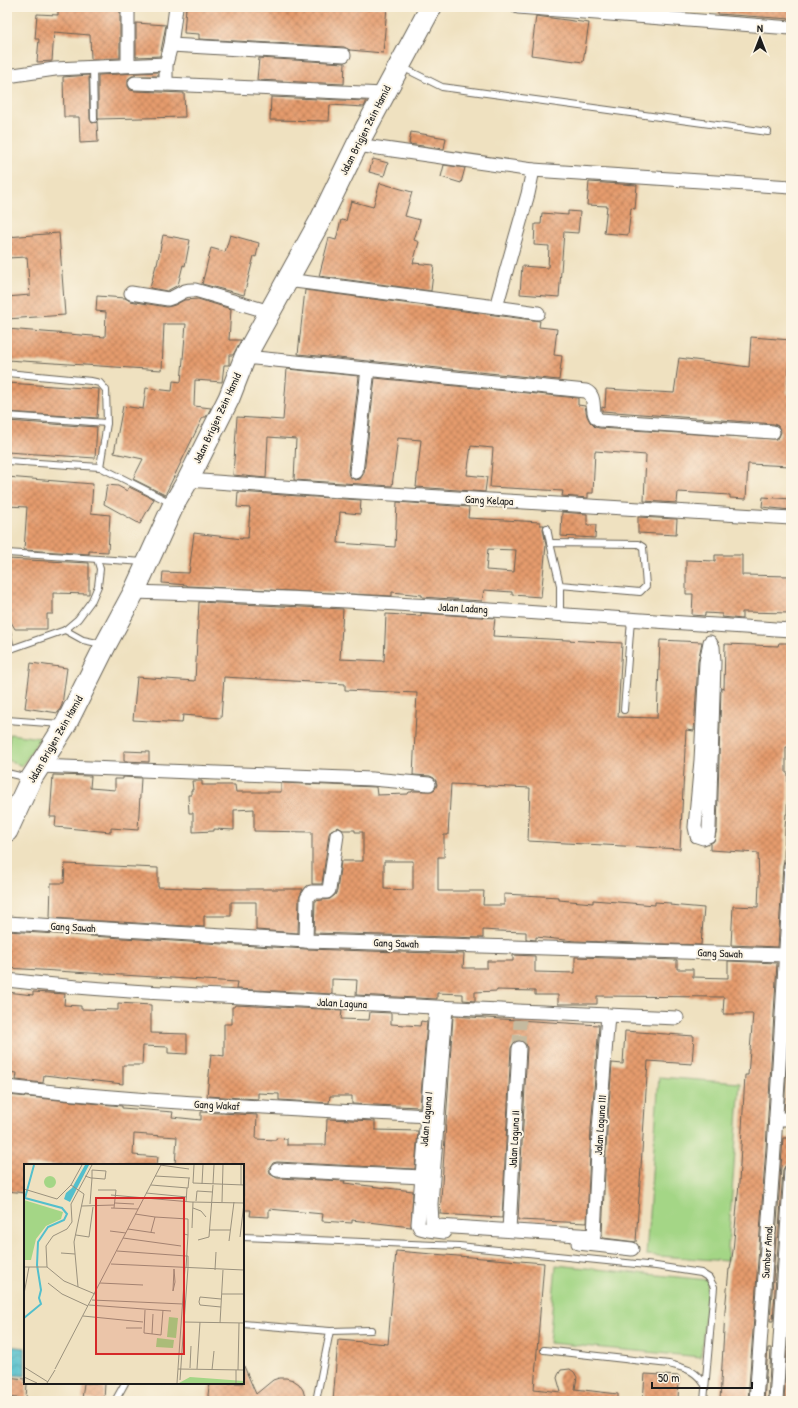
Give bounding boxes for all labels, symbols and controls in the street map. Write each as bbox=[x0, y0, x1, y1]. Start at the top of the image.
north arrow bbox=[740, 18, 780, 58]
text: N bbox=[757, 21, 763, 35]
street label: Jalan Brigjen Zein Hamid bbox=[336, 82, 394, 177]
street label: Jalan Brigjen Zein Hamid bbox=[190, 370, 244, 466]
street label: Gang Kelapa bbox=[464, 492, 514, 508]
street label: Jalan Ladang bbox=[438, 600, 488, 616]
street label: Jalan Brigjen Zein Hamid bbox=[24, 692, 86, 785]
street label: Gang Sawah bbox=[50, 919, 96, 935]
street label: Gang Sawah bbox=[373, 935, 419, 951]
street label: Gang Sawah bbox=[697, 945, 743, 961]
street label: Jalan Laguna bbox=[317, 995, 368, 1011]
street label: Jalan Laguna I bbox=[417, 1091, 435, 1147]
street label: Jalan Laguna III bbox=[591, 1094, 609, 1156]
street label: Gang Wakaf bbox=[194, 1097, 240, 1113]
street label: Jalan Laguna II bbox=[505, 1110, 523, 1168]
inset map bbox=[24, 1164, 244, 1384]
street label: Sumber Amal bbox=[758, 1225, 776, 1279]
scale bar bbox=[652, 1364, 752, 1390]
text: 50 m bbox=[658, 1369, 679, 1386]

